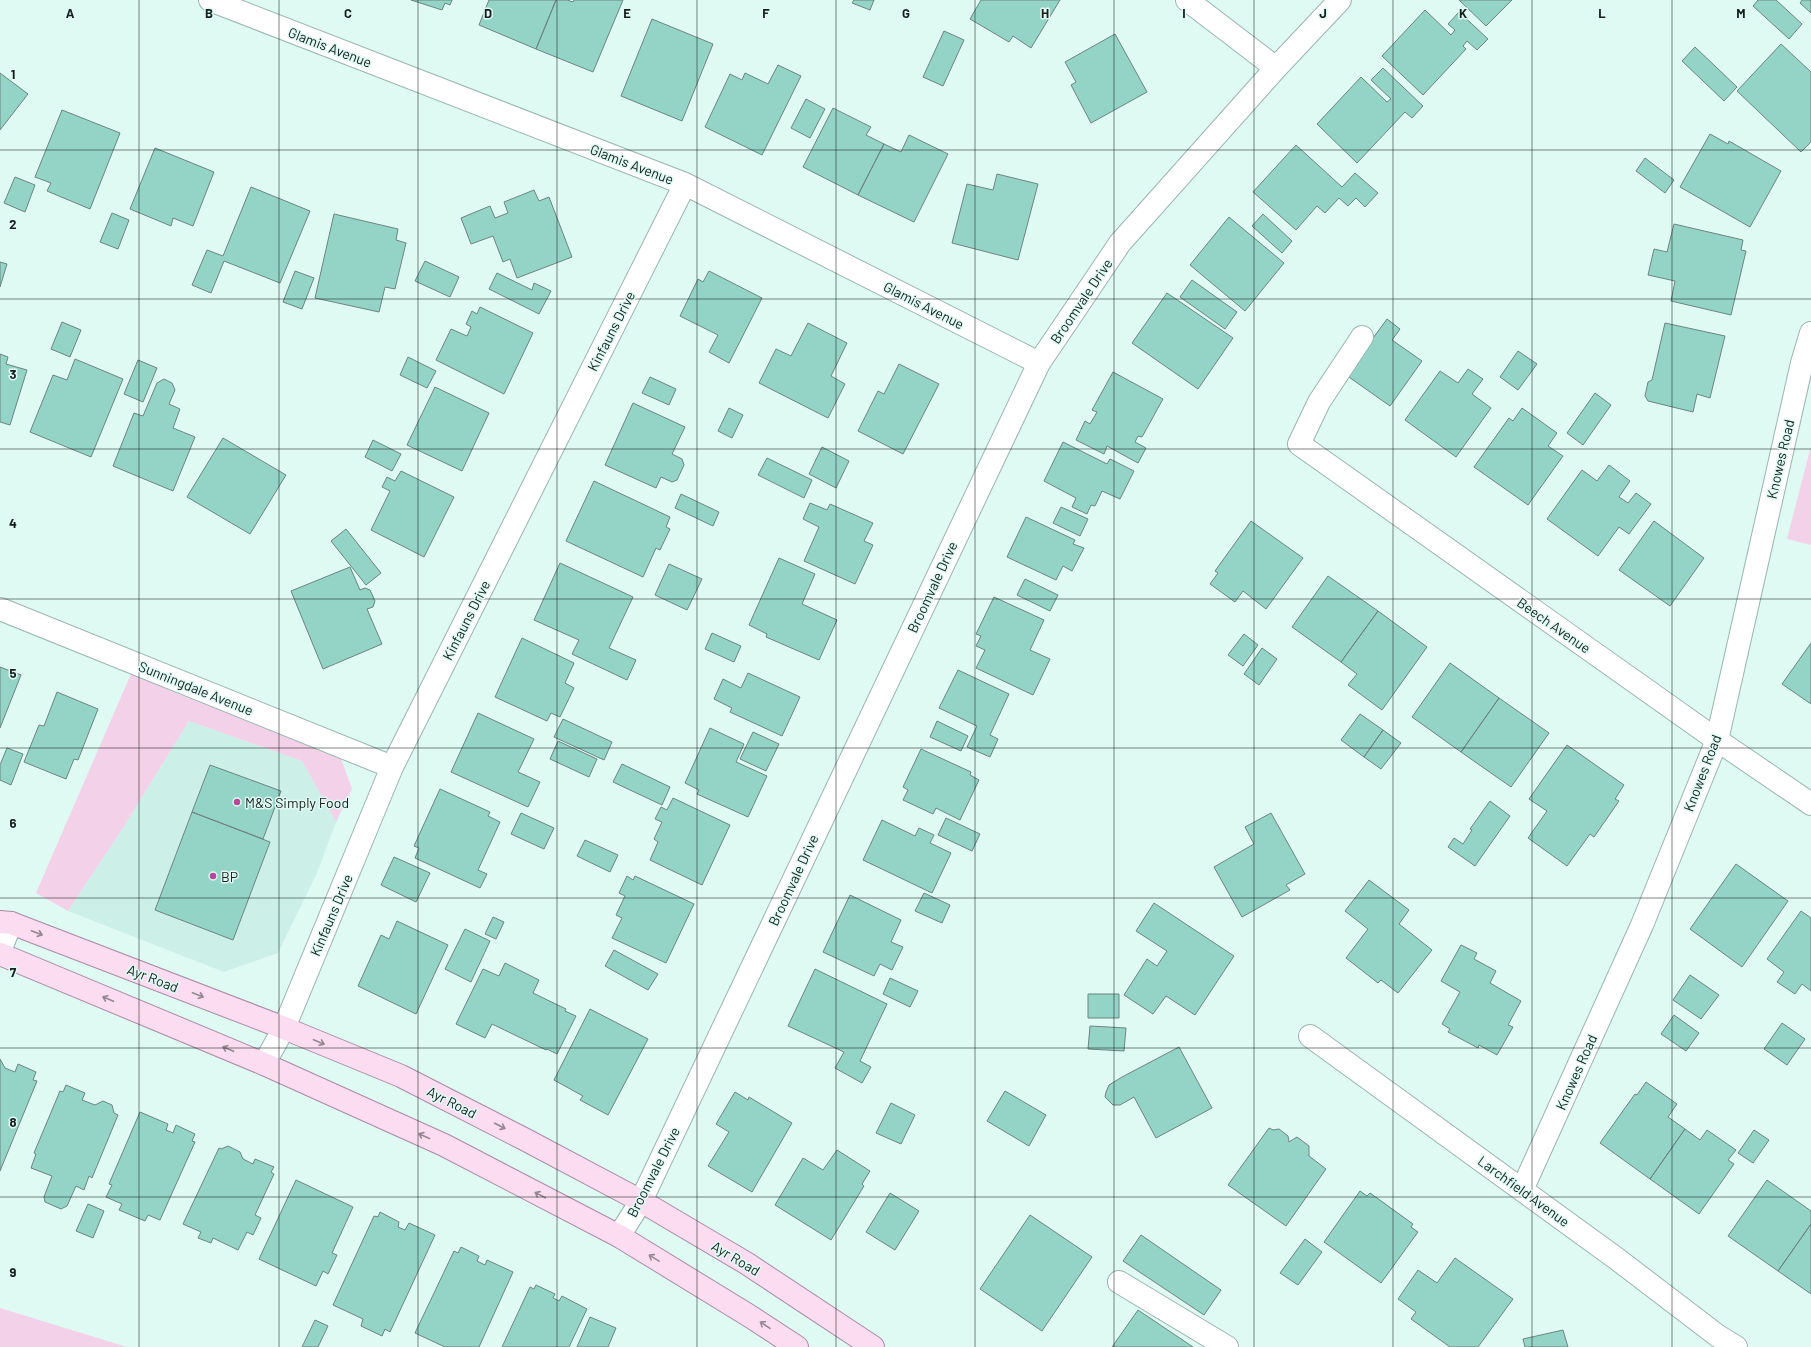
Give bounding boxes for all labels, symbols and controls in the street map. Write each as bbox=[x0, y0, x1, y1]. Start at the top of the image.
text: A bbox=[66, 5, 75, 21]
text: B bbox=[205, 5, 213, 21]
text: C bbox=[344, 5, 352, 21]
text: D bbox=[484, 5, 492, 21]
text: E bbox=[623, 5, 631, 21]
text: F bbox=[762, 5, 770, 21]
text: G bbox=[902, 5, 910, 21]
text: H bbox=[1041, 5, 1049, 21]
text: I bbox=[1182, 5, 1186, 21]
text: J bbox=[1319, 5, 1327, 21]
text: K bbox=[1459, 5, 1467, 21]
text: L bbox=[1598, 5, 1606, 21]
text: M bbox=[1736, 5, 1746, 21]
street label: Glamis Avenue bbox=[286, 23, 374, 71]
text: 1 bbox=[11, 66, 15, 82]
street label: Glamis Avenue bbox=[588, 140, 676, 188]
text: 2 bbox=[9, 216, 17, 232]
street label: Broomvale Drive bbox=[1046, 255, 1116, 347]
street label: Glamis Avenue bbox=[881, 277, 967, 333]
street label: Kinfauns Drive bbox=[584, 288, 638, 374]
text: 3 bbox=[9, 366, 17, 382]
street label: Knowes Road bbox=[1763, 418, 1797, 500]
text: 4 bbox=[9, 515, 17, 531]
street label: Broomvale Drive bbox=[903, 539, 961, 635]
street label: Kinfauns Drive bbox=[439, 577, 493, 663]
street label: Beech Avenue bbox=[1514, 593, 1594, 657]
street label: Sunningdale Avenue bbox=[136, 657, 256, 719]
text: 5 bbox=[9, 665, 17, 681]
street label: Knowes Road bbox=[1680, 732, 1724, 814]
place label: M&S Simply Food bbox=[245, 794, 349, 811]
marker: M&S Simply Food bbox=[232, 797, 242, 807]
text: 6 bbox=[10, 815, 17, 831]
street label: Broomvale Drive bbox=[764, 832, 822, 928]
place label: BP bbox=[221, 868, 238, 885]
marker: BP bbox=[208, 871, 218, 881]
street label: Kinfauns Drive bbox=[306, 871, 356, 959]
one-way arrow bbox=[31, 929, 43, 937]
street label: Ayr Road bbox=[125, 960, 181, 996]
text: 7 bbox=[10, 964, 17, 980]
one-way arrow bbox=[191, 991, 203, 999]
one-way arrow bbox=[102, 995, 114, 1002]
street label: Knowes Road bbox=[1552, 1032, 1600, 1112]
one-way arrow bbox=[312, 1039, 324, 1047]
one-way arrow bbox=[222, 1045, 234, 1052]
street label: Ayr Road bbox=[424, 1082, 480, 1122]
text: 8 bbox=[9, 1114, 17, 1130]
one-way arrow bbox=[494, 1123, 506, 1131]
street label: Broomvale Drive bbox=[623, 1124, 683, 1220]
one-way arrow bbox=[419, 1132, 431, 1139]
street label: Larchfield Avenue bbox=[1475, 1152, 1573, 1230]
one-way arrow bbox=[534, 1191, 546, 1198]
street label: Ayr Road bbox=[709, 1237, 763, 1279]
one-way arrow bbox=[648, 1253, 660, 1261]
text: 9 bbox=[10, 1264, 17, 1280]
one-way arrow bbox=[759, 1321, 771, 1329]

